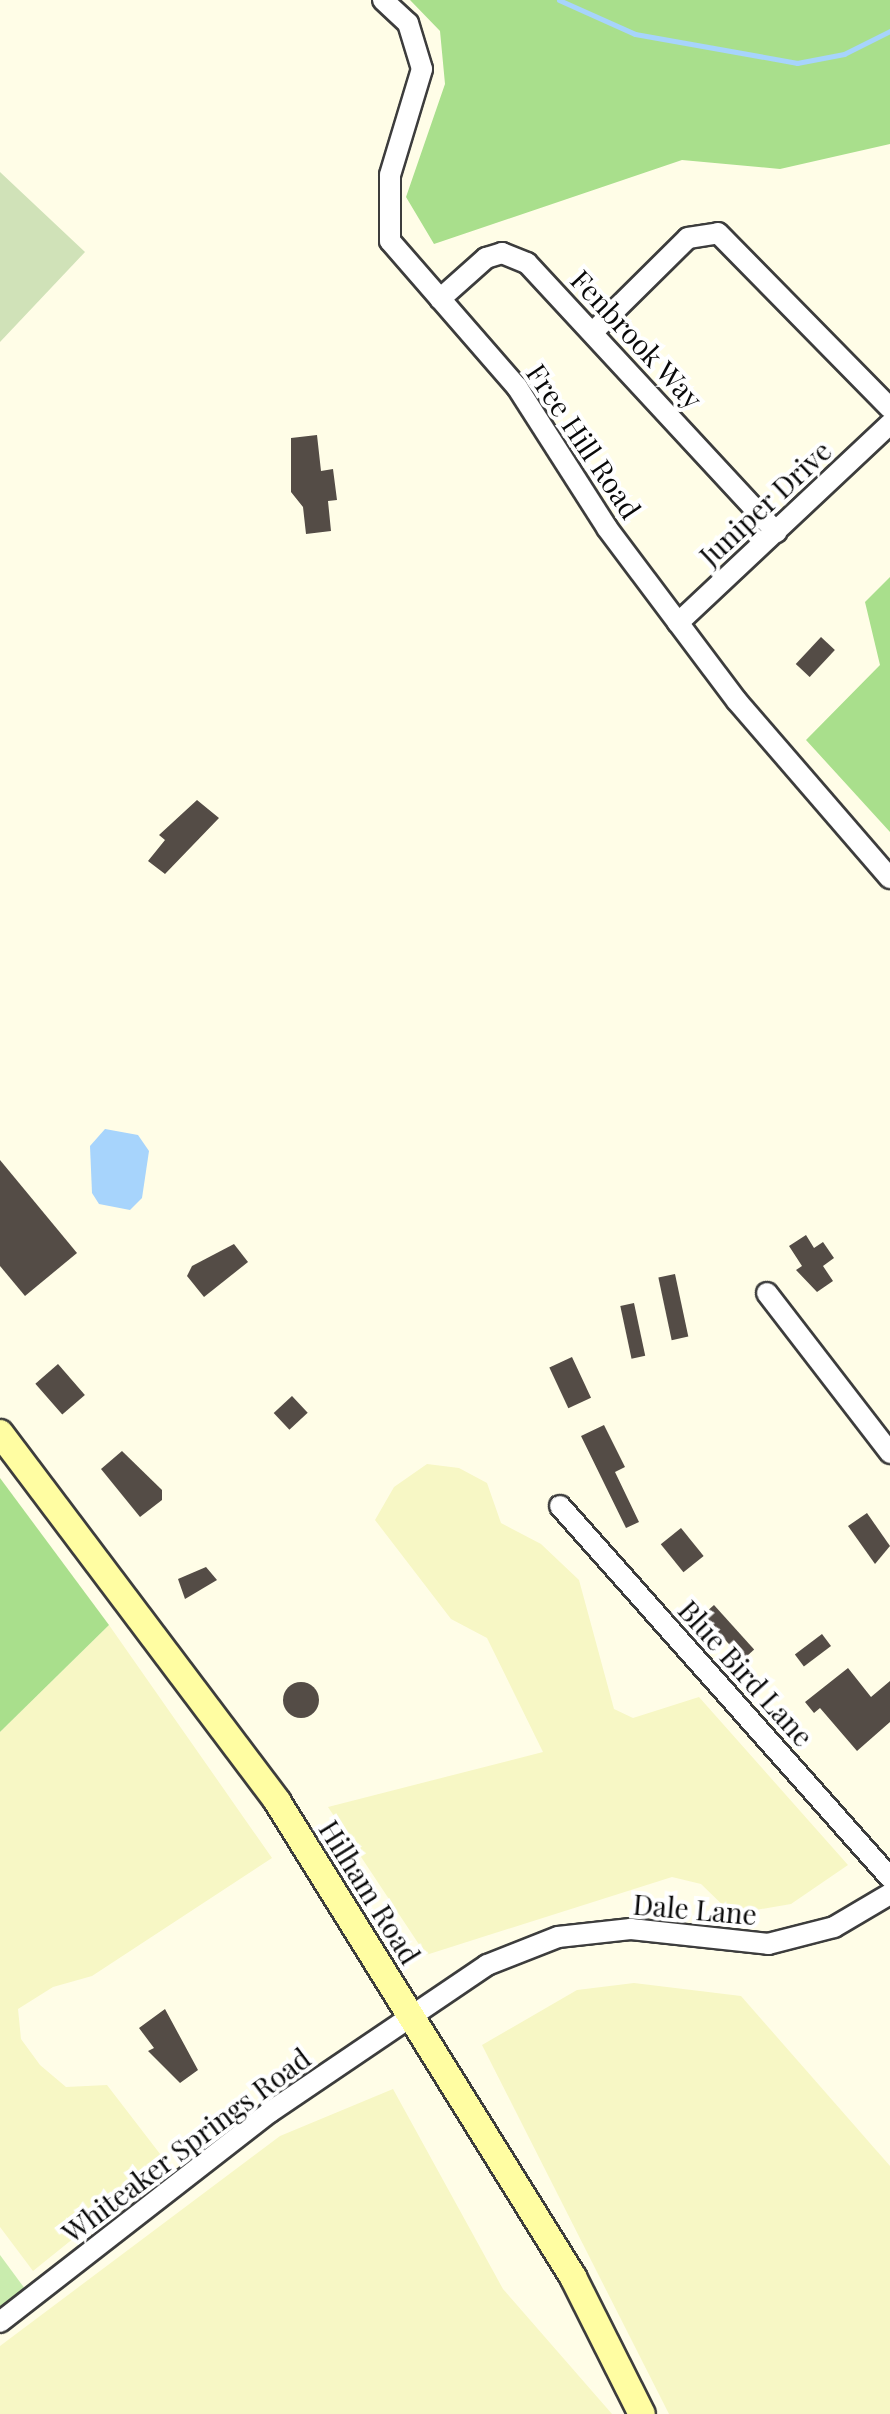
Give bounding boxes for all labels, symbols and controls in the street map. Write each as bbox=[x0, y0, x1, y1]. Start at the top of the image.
street label: Fenbrook Way bbox=[564, 262, 710, 416]
street label: Free Hill Road bbox=[520, 357, 648, 525]
street label: Juniper Drive bbox=[692, 433, 838, 573]
street label: Blue Bird Lane bbox=[672, 1593, 820, 1753]
street label: Hilham Road bbox=[312, 1814, 428, 1970]
street label: Dale Lane bbox=[632, 1887, 758, 1931]
street label: Whiteaker Springs Road bbox=[55, 2041, 317, 2249]

